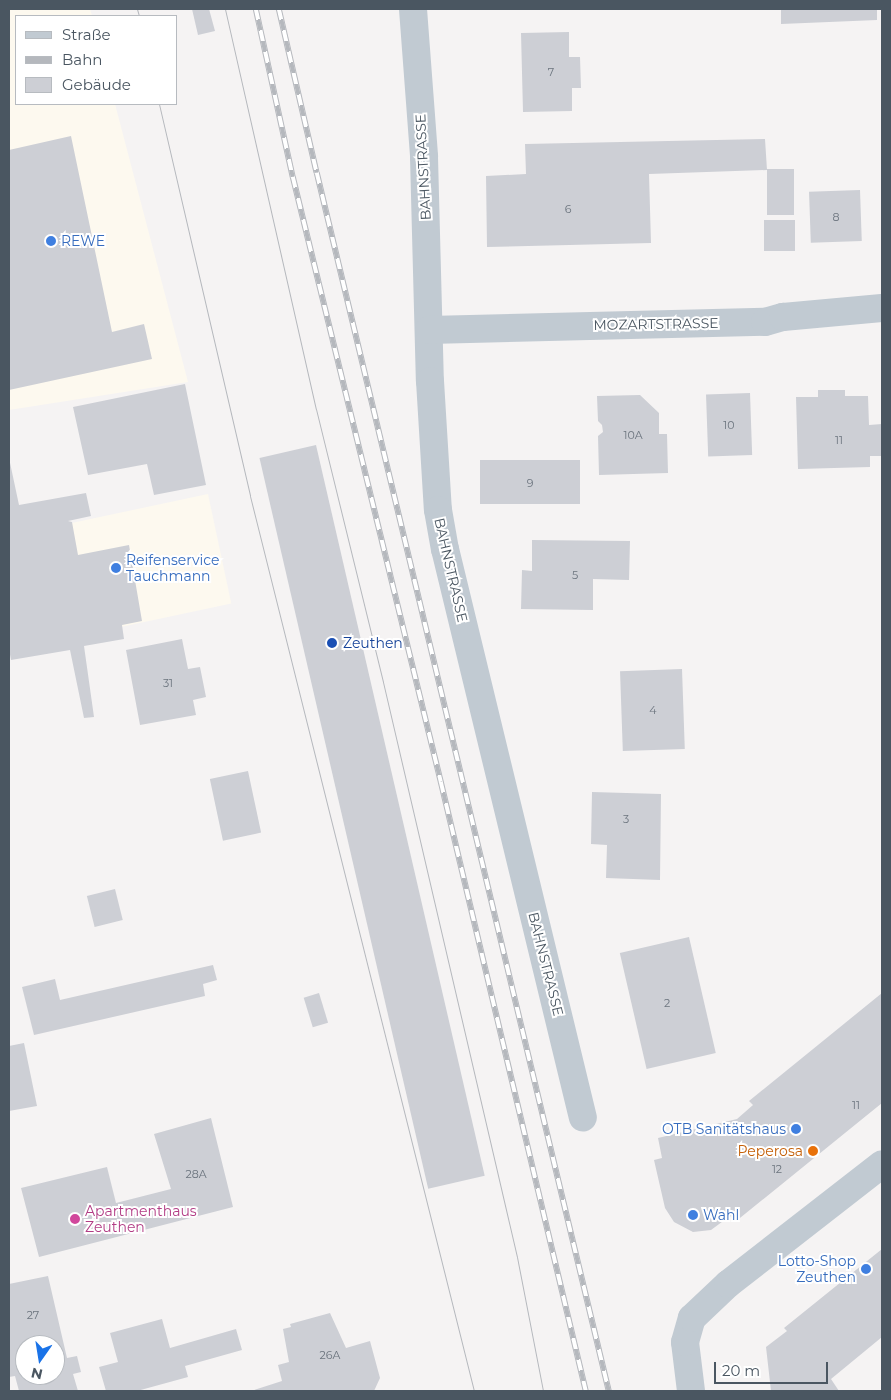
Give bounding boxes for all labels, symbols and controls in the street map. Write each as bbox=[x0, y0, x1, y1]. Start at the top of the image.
legend bbox=[15, 15, 178, 105]
text: Straße bbox=[62, 25, 111, 44]
text: Bahn bbox=[62, 50, 102, 69]
house number: 7 bbox=[548, 65, 554, 79]
text: Gebäude bbox=[62, 75, 131, 94]
street label: BAHNSTRASSE bbox=[412, 113, 434, 221]
house number: 6 bbox=[565, 202, 571, 216]
house number: 8 bbox=[832, 210, 840, 224]
place label: REWE bbox=[61, 233, 105, 249]
marker: REWE bbox=[45, 235, 57, 247]
street label: MOZARTSTRASSE bbox=[593, 315, 719, 333]
house number: 10 bbox=[723, 418, 735, 432]
house number: 10A bbox=[623, 428, 643, 442]
house number: 11 bbox=[835, 433, 843, 447]
house number: 9 bbox=[527, 476, 533, 490]
street label: BAHNSTRASSE bbox=[431, 516, 471, 624]
place label: Reifenservice Tauchmann bbox=[126, 552, 220, 584]
marker: Reifenservice Tauchmann bbox=[110, 562, 122, 574]
house number: 5 bbox=[572, 568, 578, 582]
place label: Zeuthen bbox=[343, 635, 403, 651]
marker: Zeuthen bbox=[325, 636, 339, 650]
house number: 31 bbox=[163, 676, 173, 690]
house number: 4 bbox=[649, 703, 657, 717]
house number: 3 bbox=[623, 812, 629, 826]
street label: BAHNSTRASSE bbox=[525, 910, 567, 1018]
house number: 2 bbox=[664, 996, 670, 1010]
house number: 11 bbox=[852, 1098, 860, 1112]
place label: OTB Sanitätshaus bbox=[662, 1121, 786, 1137]
marker: OTB Sanitätshaus bbox=[790, 1123, 802, 1135]
place label: Peperosa bbox=[737, 1143, 803, 1159]
marker: Peperosa bbox=[807, 1145, 819, 1157]
house number: 12 bbox=[772, 1162, 782, 1176]
house number: 28A bbox=[185, 1167, 207, 1181]
place label: Apartmenthaus Zeuthen bbox=[85, 1203, 197, 1236]
place label: Wahl bbox=[703, 1207, 739, 1223]
marker: Wahl bbox=[687, 1209, 699, 1221]
marker: Apartmenthaus Zeuthen bbox=[69, 1213, 81, 1225]
place label: Lotto-Shop Zeuthen bbox=[778, 1253, 856, 1285]
marker: Lotto-Shop Zeuthen bbox=[860, 1263, 872, 1275]
house number: 27 bbox=[27, 1308, 39, 1322]
north arrow bbox=[15, 1335, 65, 1385]
house number: 26A bbox=[320, 1348, 340, 1362]
scale bar bbox=[716, 1352, 830, 1384]
text: 20 m bbox=[722, 1361, 760, 1380]
text: N bbox=[29, 1364, 44, 1384]

